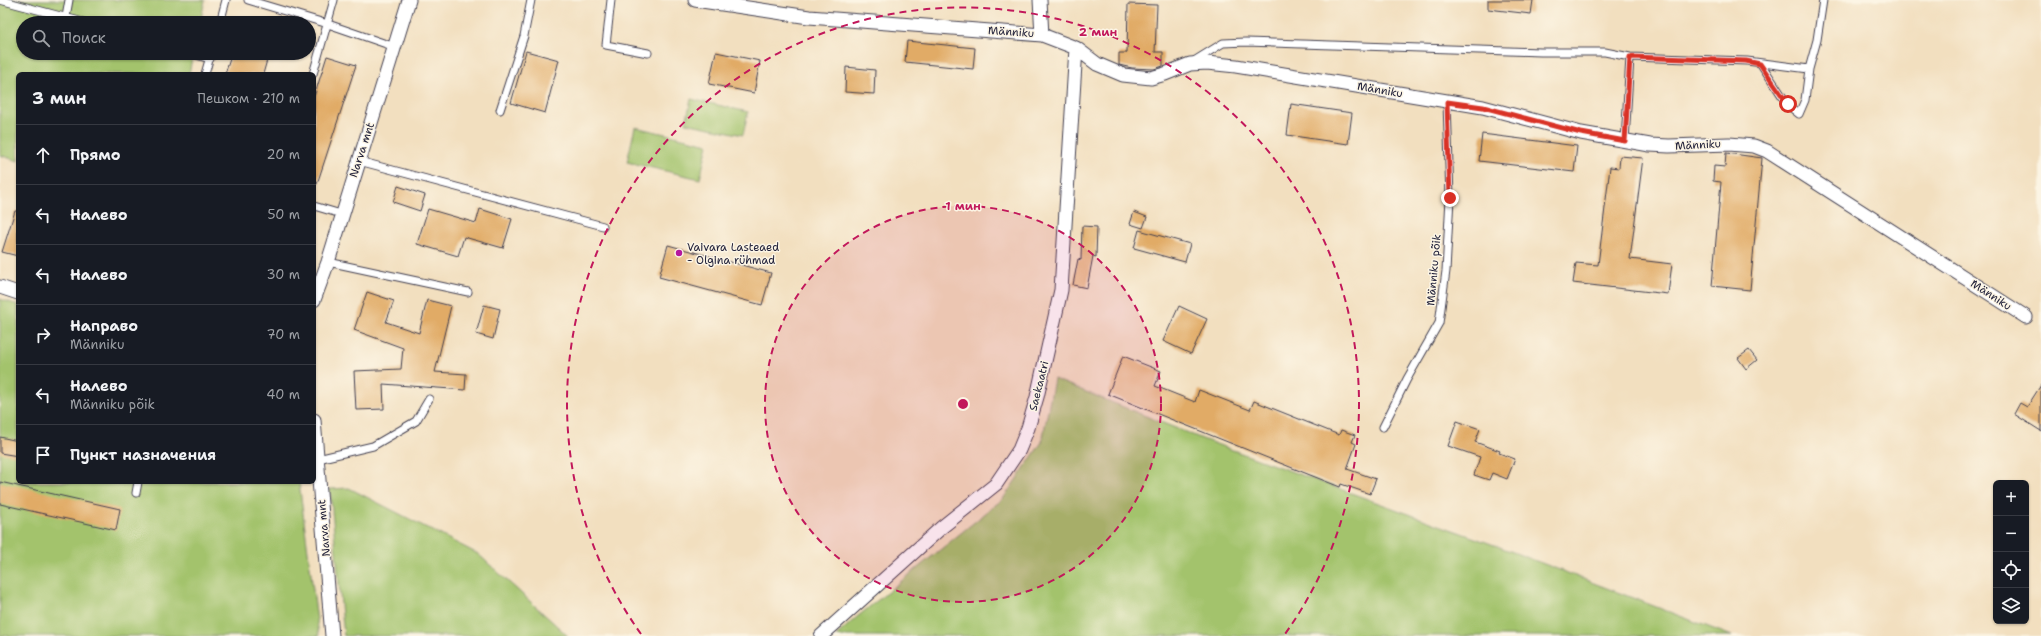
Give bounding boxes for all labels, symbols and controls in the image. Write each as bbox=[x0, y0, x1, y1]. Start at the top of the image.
search box bbox=[16, 16, 316, 60]
street label: Männiku bbox=[988, 23, 1034, 41]
text: 2 мин bbox=[1079, 24, 1117, 40]
icon: search bbox=[30, 27, 52, 49]
text: Поиск bbox=[62, 28, 106, 48]
street label: Männiku bbox=[1356, 79, 1404, 101]
text: 3 мин bbox=[32, 87, 87, 109]
text: Пешком · 210 m bbox=[197, 90, 300, 107]
route start bbox=[1779, 95, 1797, 113]
street label: Narva mnt bbox=[346, 120, 378, 180]
street label: Männiku bbox=[1675, 136, 1721, 154]
icon: ahead bbox=[32, 144, 54, 166]
text: Прямо bbox=[70, 145, 120, 165]
text: 20 m bbox=[267, 146, 300, 163]
route end bbox=[1441, 189, 1459, 207]
text: 1 мин bbox=[945, 198, 981, 214]
icon: left bbox=[32, 204, 54, 226]
text: Налево bbox=[70, 205, 128, 225]
text: 50 m bbox=[267, 206, 300, 223]
street label: Männiku põik bbox=[1423, 234, 1445, 306]
place label: Vaivara Lasteaed - Olgina rühmad bbox=[687, 240, 779, 268]
marker: Vaivara Lasteaed - Olgina rühmad bbox=[674, 248, 684, 258]
icon: left bbox=[32, 264, 54, 286]
text: Налево bbox=[70, 265, 128, 285]
text: 30 m bbox=[266, 266, 300, 283]
street label: Männiku bbox=[1968, 276, 2014, 314]
text: Направо bbox=[70, 316, 138, 336]
icon: right bbox=[32, 324, 54, 346]
text: 70 m bbox=[266, 326, 300, 343]
text: Männiku bbox=[70, 336, 124, 353]
street label: Saekaatri bbox=[1026, 359, 1052, 413]
text: Налево bbox=[70, 376, 128, 396]
icon: left bbox=[32, 384, 54, 406]
text: 40 m bbox=[266, 386, 300, 403]
text: Männiku põik bbox=[70, 396, 155, 413]
centre of rings bbox=[956, 397, 970, 411]
icon: arrive bbox=[32, 444, 54, 466]
text: Пункт назначения bbox=[70, 445, 216, 465]
map controls bbox=[1993, 480, 2029, 624]
button: + bbox=[1993, 480, 2029, 516]
street label: Narva mnt bbox=[314, 499, 334, 557]
button: − bbox=[1993, 516, 2029, 552]
button: locate bbox=[1993, 552, 2029, 588]
button: layers bbox=[1993, 588, 2029, 624]

